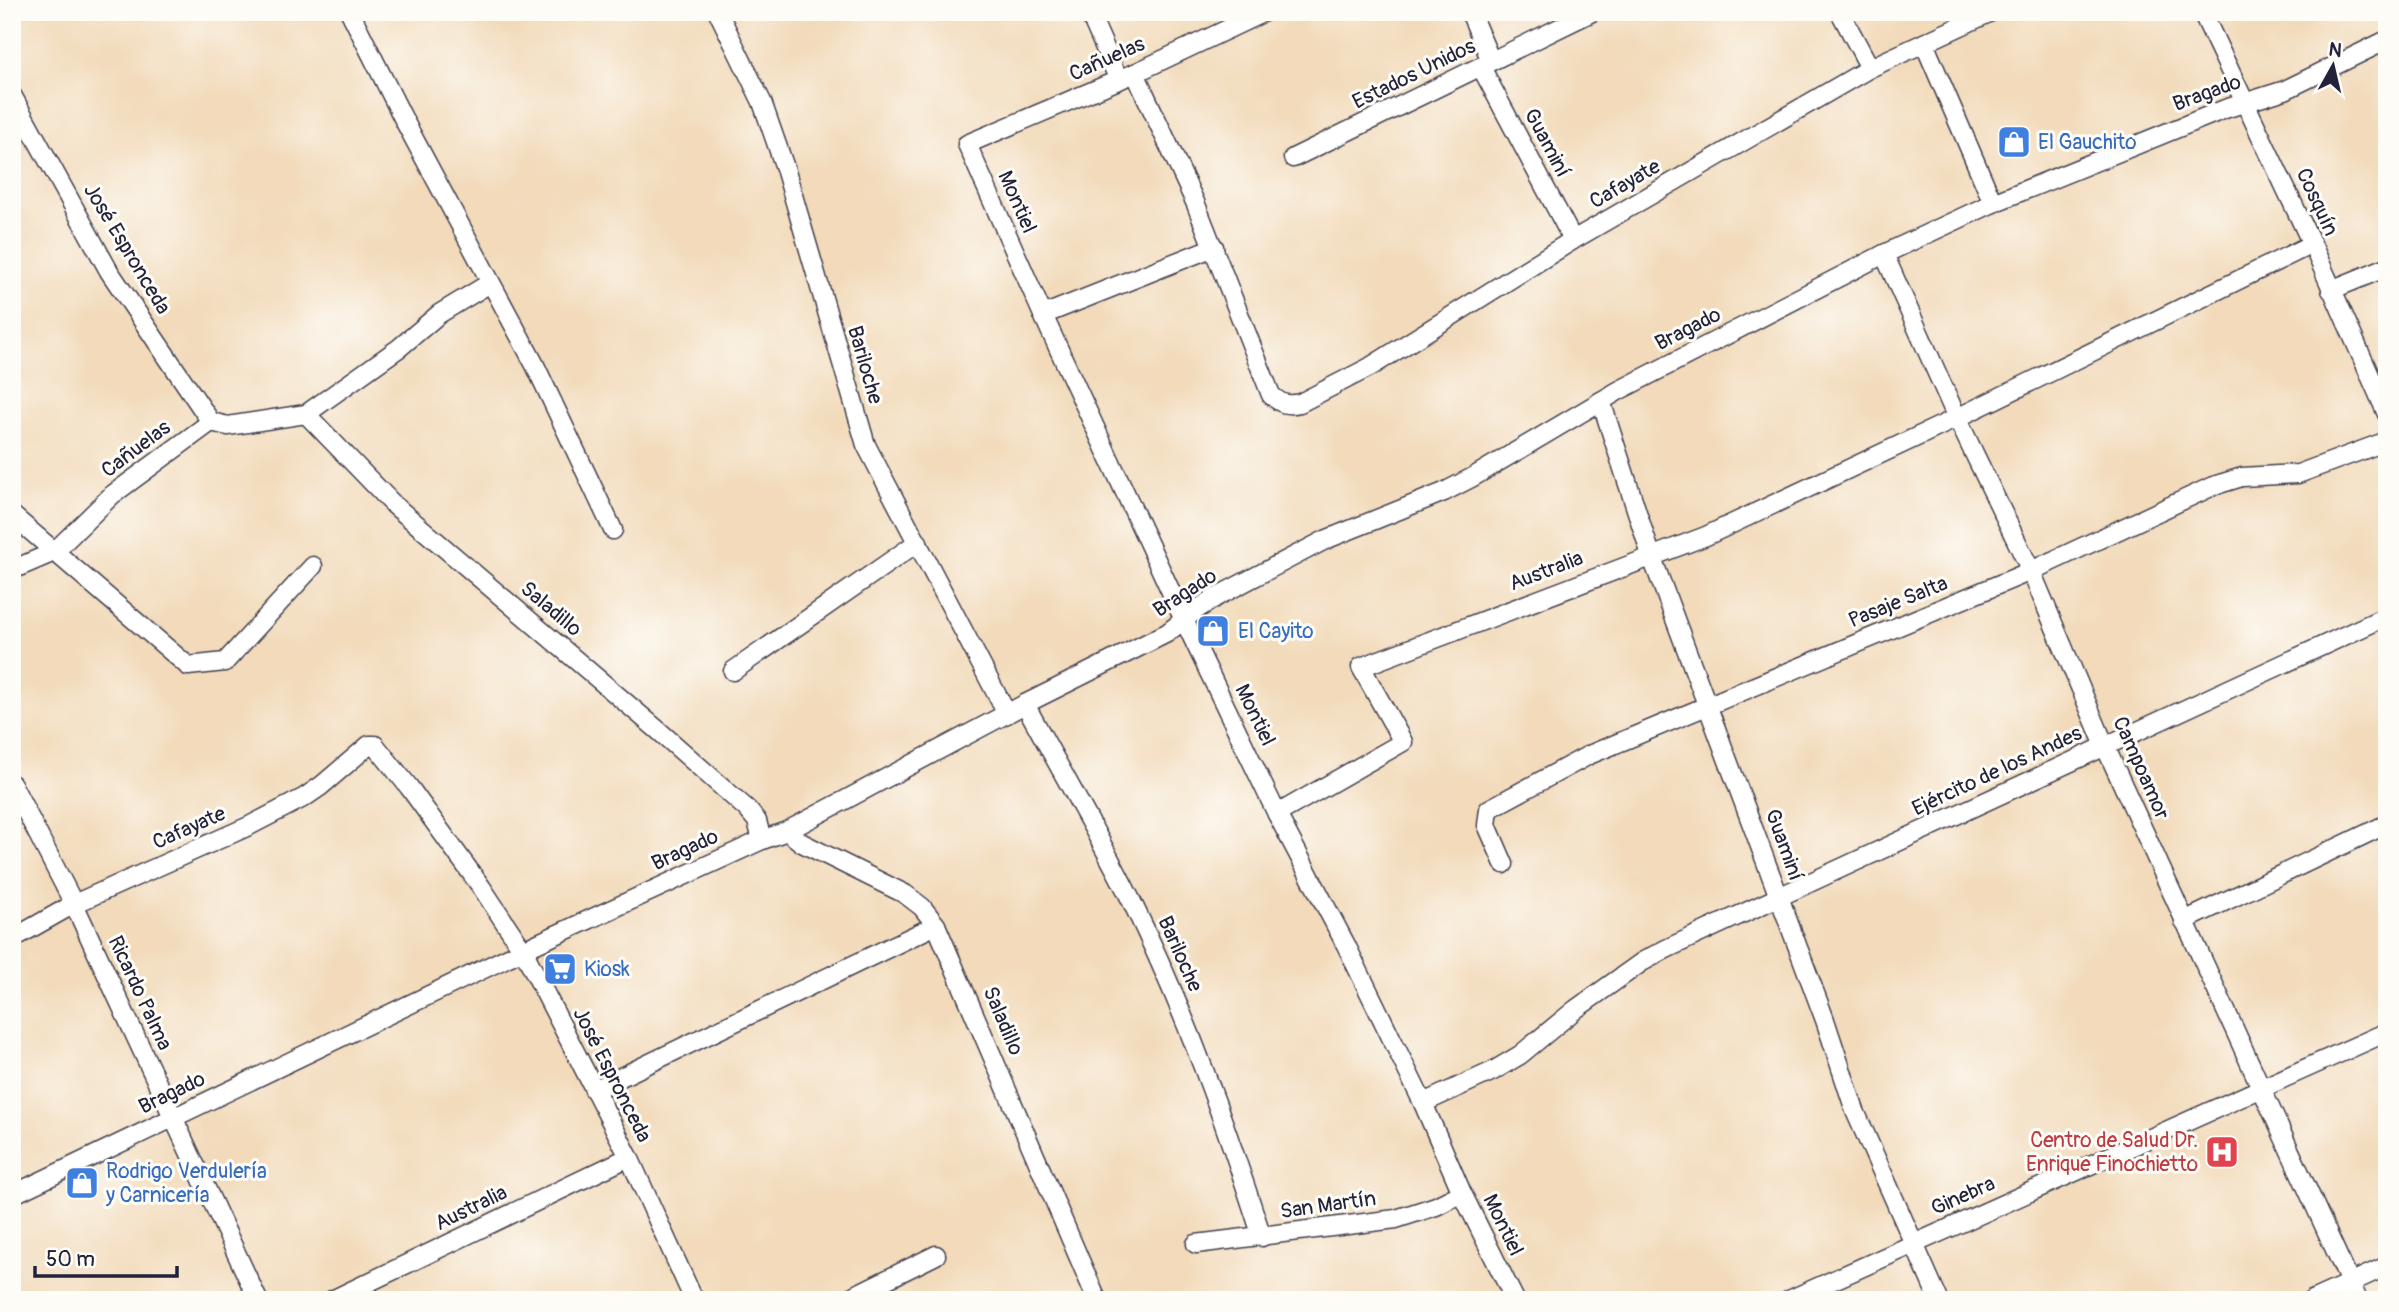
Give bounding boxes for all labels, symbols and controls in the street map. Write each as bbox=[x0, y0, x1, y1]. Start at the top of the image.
street label: Cañuelas bbox=[1065, 30, 1150, 88]
street label: Estados Unidos bbox=[1348, 32, 1481, 115]
north arrow bbox=[2298, 32, 2368, 102]
text: N bbox=[2327, 37, 2343, 63]
street label: Bragado bbox=[2169, 68, 2245, 118]
street label: Guaminí bbox=[1518, 104, 1576, 182]
shop icon: El Gauchito bbox=[1995, 123, 2033, 161]
place label: El Gauchito bbox=[2038, 129, 2137, 156]
street label: Cafayate bbox=[1585, 153, 1666, 215]
street label: Cosquín bbox=[2290, 164, 2344, 240]
street label: Montiel bbox=[991, 167, 1043, 237]
street label: José Espronceda bbox=[77, 179, 177, 319]
street label: Bragado bbox=[1650, 301, 1726, 357]
street label: Bariloche bbox=[841, 323, 889, 408]
street label: Cañuelas bbox=[96, 414, 177, 484]
street label: Australia bbox=[1505, 545, 1587, 597]
street label: Bragado bbox=[1148, 562, 1222, 624]
street label: Pasaje Salta bbox=[1844, 570, 1952, 634]
street label: Saladillo bbox=[515, 575, 587, 643]
shop icon: El Cayito bbox=[1194, 612, 1232, 650]
place label: El Cayito bbox=[1238, 618, 1314, 645]
street label: Montiel bbox=[1229, 680, 1281, 750]
street label: Campoamor bbox=[2106, 712, 2176, 824]
street label: Ejército de los Andes bbox=[1908, 720, 2087, 822]
street label: Cafayate bbox=[148, 800, 230, 856]
street label: Guaminí bbox=[1759, 806, 1809, 885]
street label: Bragado bbox=[647, 823, 723, 877]
street label: Bariloche bbox=[1151, 912, 1209, 997]
street label: Ricardo Palma bbox=[102, 932, 178, 1054]
supermarket icon: Kiosk bbox=[541, 950, 579, 988]
place label: Kiosk bbox=[584, 956, 630, 983]
street label: Saladillo bbox=[976, 983, 1030, 1059]
street label: José Espronceda bbox=[566, 1003, 658, 1147]
street label: Bragado bbox=[134, 1065, 210, 1121]
place label: Centro de Salud Dr. Enrique Finochietto bbox=[2026, 1127, 2198, 1178]
hospital icon: Centro de Salud Dr. Enrique Finochietto bbox=[2203, 1133, 2241, 1171]
place label: Rodrigo Verdulería y Carnicería bbox=[105, 1158, 267, 1209]
shop icon: Rodrigo Verdulería y Carnicería bbox=[63, 1164, 101, 1202]
street label: Ginebra bbox=[1927, 1170, 1999, 1222]
street label: Australia bbox=[430, 1179, 512, 1237]
street label: San Martín bbox=[1278, 1185, 1378, 1225]
street label: Montiel bbox=[1477, 1190, 1529, 1260]
scale bar bbox=[35, 1235, 177, 1279]
text: 50 m bbox=[46, 1246, 95, 1273]

